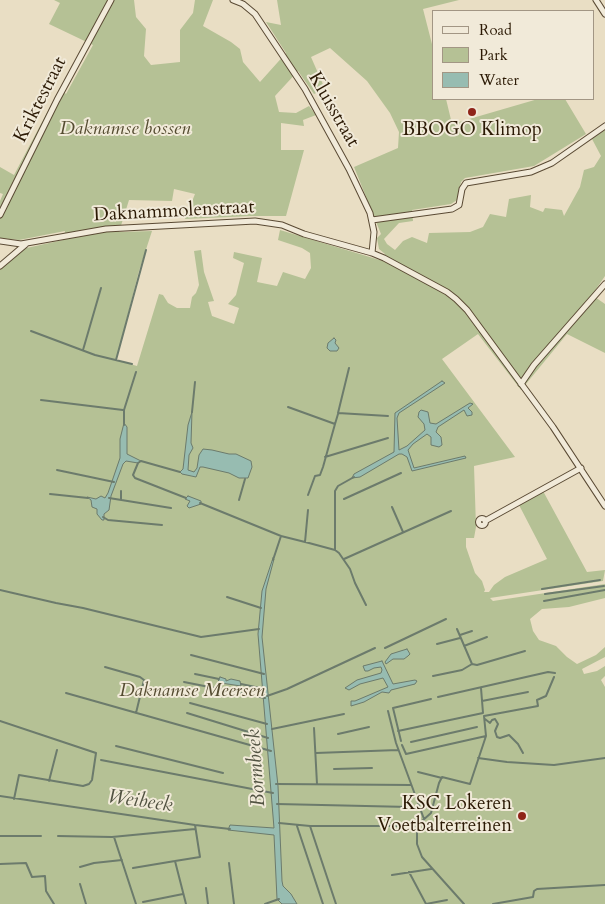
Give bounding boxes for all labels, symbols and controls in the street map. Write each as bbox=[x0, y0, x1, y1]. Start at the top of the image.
legend bbox=[432, 10, 595, 100]
text: Road bbox=[479, 20, 512, 40]
text: Park bbox=[479, 45, 508, 65]
street label: Kriktestraat bbox=[10, 53, 72, 147]
street label: Kluisstraat bbox=[302, 68, 364, 152]
text: Water bbox=[479, 70, 519, 90]
marker: BBOGO Klimop bbox=[466, 106, 478, 118]
park label: Daknamse bossen bbox=[60, 119, 190, 141]
place label: BBOGO Klimop bbox=[402, 120, 542, 142]
street label: Daknammolenstraat bbox=[93, 196, 255, 228]
park label: Daknamse Meersen bbox=[119, 681, 265, 703]
water label: Bormbeek bbox=[242, 728, 272, 808]
water label: Weibeek bbox=[106, 786, 174, 818]
place label: KSC Lokeren Voetbalterreinen bbox=[377, 794, 512, 838]
marker: KSC Lokeren Voetbalterreinen bbox=[516, 810, 528, 822]

